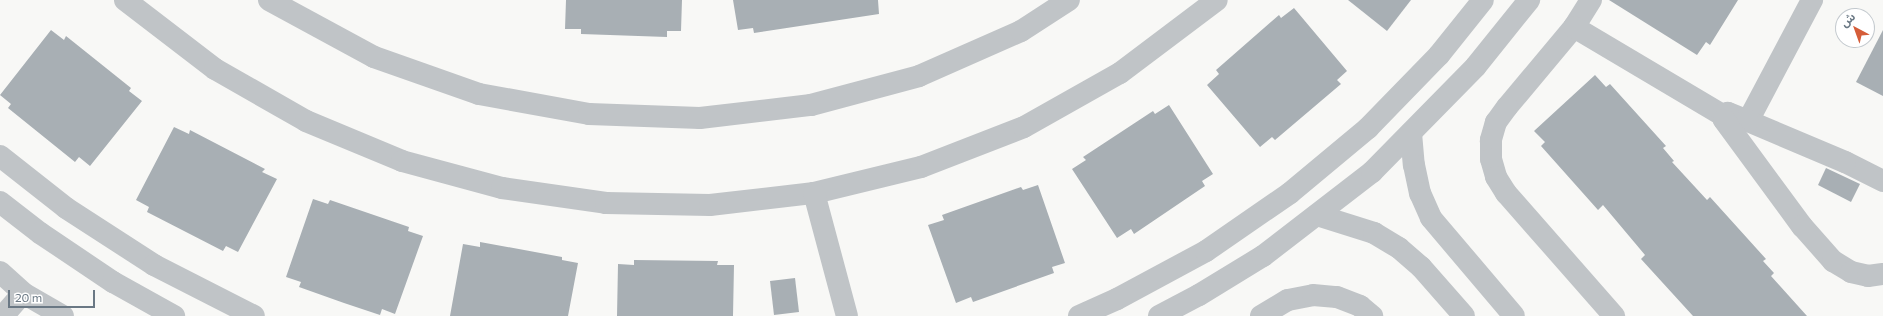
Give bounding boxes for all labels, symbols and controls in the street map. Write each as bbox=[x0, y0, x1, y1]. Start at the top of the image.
north arrow bbox=[1835, 8, 1875, 48]
text: ش bbox=[1837, 9, 1857, 29]
scale bar bbox=[10, 282, 97, 308]
text: 20 m bbox=[15, 290, 42, 304]

